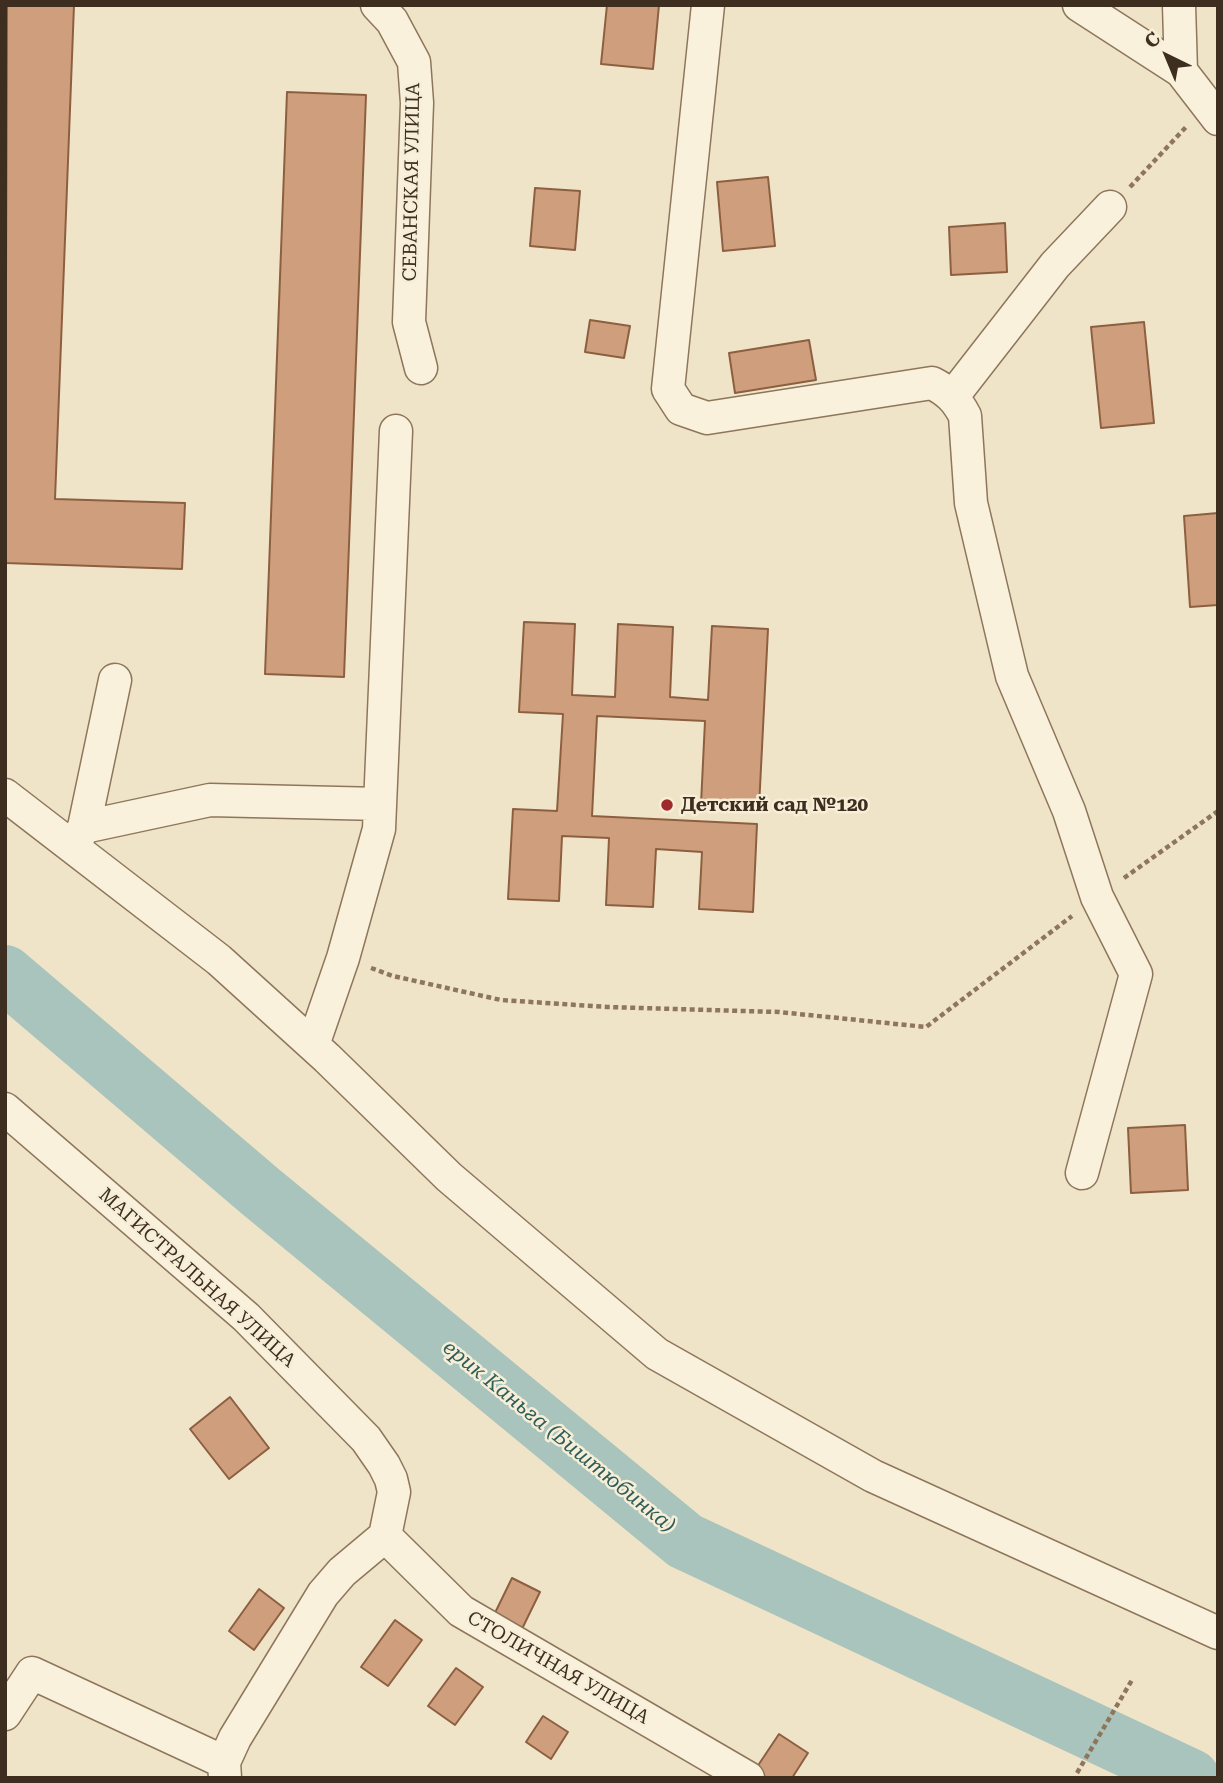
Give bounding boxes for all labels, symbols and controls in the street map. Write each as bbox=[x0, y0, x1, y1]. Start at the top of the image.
north arrow bbox=[1132, 21, 1202, 91]
text: С bbox=[1140, 27, 1165, 53]
street label: СЕВАНСКАЯ УЛИЦА bbox=[399, 82, 425, 282]
place label: Детский сад №120 bbox=[681, 794, 868, 816]
marker: Детский сад №120 bbox=[659, 797, 675, 813]
street label: МАГИСТРАЛЬНАЯ УЛИЦА bbox=[94, 1184, 300, 1372]
water label: ерик Каньга (Биштюбинка) bbox=[437, 1335, 681, 1539]
street label: СТОЛИЧНАЯ УЛИЦА bbox=[463, 1607, 653, 1729]

